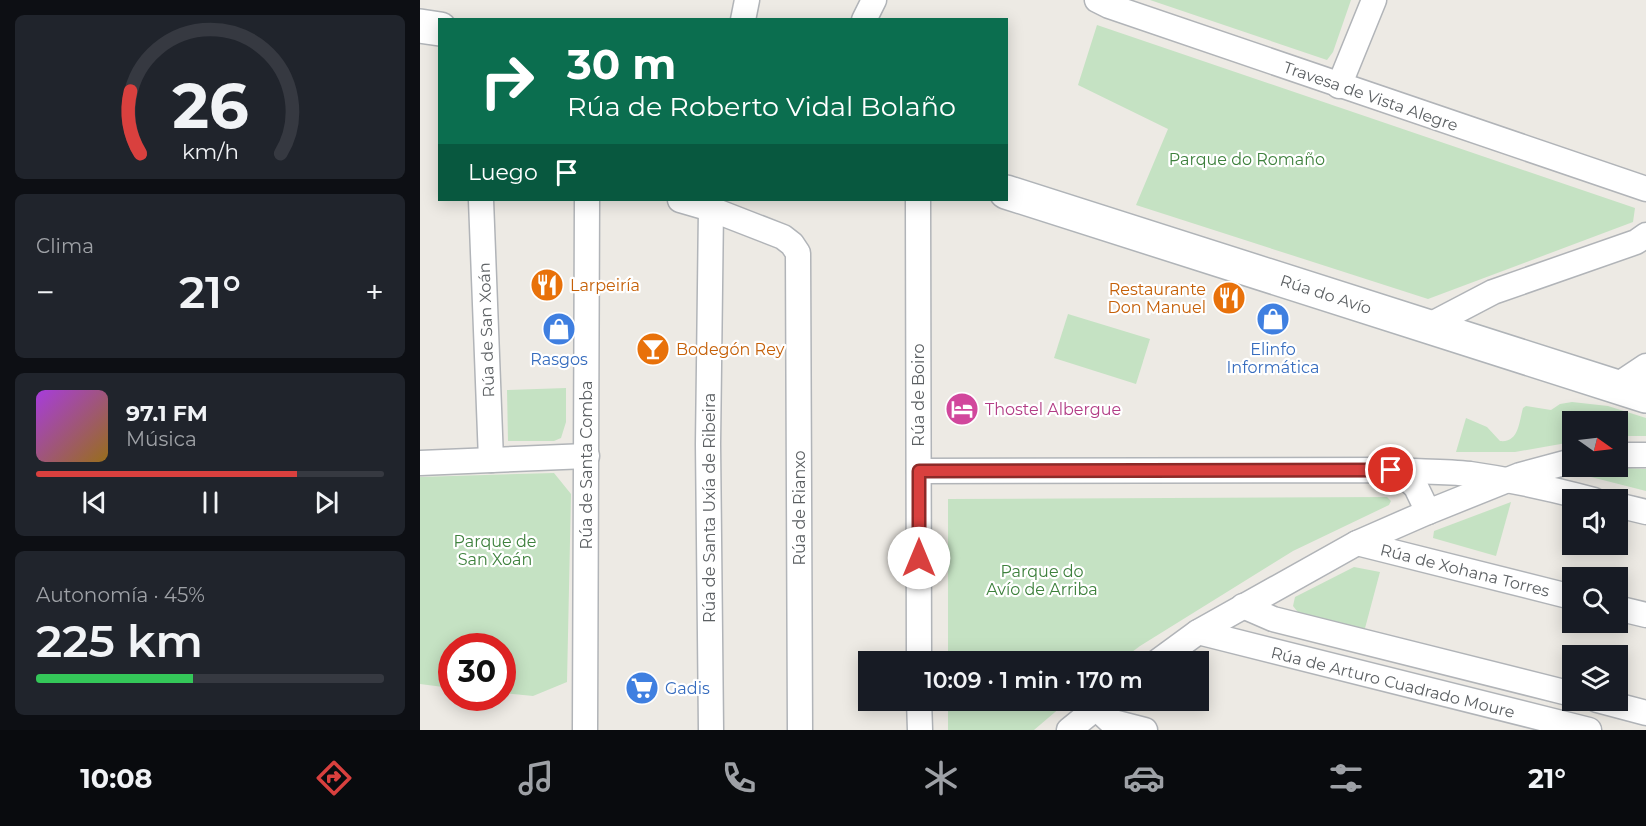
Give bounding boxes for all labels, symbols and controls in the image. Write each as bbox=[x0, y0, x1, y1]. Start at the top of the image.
text: 30 m bbox=[567, 38, 676, 90]
icon: right bbox=[468, 42, 546, 120]
street label: Travesa de Vista Alegre bbox=[1281, 58, 1461, 135]
text: 26 bbox=[172, 68, 248, 144]
text: Rúa de Roberto Vidal Bolaño bbox=[567, 90, 956, 123]
text: km/h bbox=[181, 138, 239, 164]
park label: Parque do Romaño bbox=[1169, 150, 1325, 169]
icon: arrive bbox=[550, 156, 583, 189]
text: Luego bbox=[468, 159, 538, 186]
text: Clima bbox=[36, 234, 94, 258]
street label: Rúa de San Xoán bbox=[475, 262, 498, 398]
text: 21° bbox=[179, 264, 241, 319]
restaurant icon: Larpeiría bbox=[529, 267, 565, 303]
street label: Rúa do Avío bbox=[1278, 271, 1374, 318]
text: − bbox=[36, 272, 55, 312]
text: + bbox=[365, 272, 384, 312]
place label: Larpeiría bbox=[570, 276, 640, 295]
place label: Restaurante Don Manuel bbox=[1107, 280, 1206, 317]
restaurant icon: Restaurante Don Manuel bbox=[1211, 280, 1247, 316]
shop icon: Elinfo Informática bbox=[1255, 301, 1291, 337]
shop icon: Rasgos bbox=[541, 311, 577, 347]
bar icon: Bodegón Rey bbox=[635, 331, 671, 367]
place label: Bodegón Rey bbox=[676, 340, 785, 359]
place label: Elinfo Informática bbox=[1227, 340, 1319, 377]
street label: Rúa de Boiro bbox=[909, 343, 928, 447]
place label: Rasgos bbox=[530, 350, 588, 369]
street label: Rúa de Santa Comba bbox=[577, 381, 596, 549]
hotel icon: Thostel Albergue bbox=[944, 391, 980, 427]
street label: Rúa de Santa Uxía de Ribeira bbox=[700, 393, 719, 623]
text: 97.1 FM bbox=[126, 400, 208, 427]
place label: Thostel Albergue bbox=[985, 400, 1121, 419]
north arrow bbox=[1562, 411, 1628, 477]
map controls bbox=[1562, 411, 1628, 711]
text: Música bbox=[126, 427, 197, 451]
pin bbox=[1365, 444, 1416, 495]
street label: Rúa de Rianxo bbox=[790, 450, 809, 566]
icon: arrive bbox=[1374, 453, 1407, 486]
icon: previous bbox=[78, 486, 111, 519]
icon: pause bbox=[194, 486, 227, 519]
icon: next bbox=[310, 486, 343, 519]
button: sound bbox=[1562, 489, 1628, 555]
position arrow bbox=[887, 526, 951, 590]
park label: Parque de San Xoán bbox=[454, 532, 536, 569]
street label: Rúa de Xohana Torres bbox=[1378, 540, 1552, 601]
park label: Parque do Avío de Arriba bbox=[986, 562, 1098, 599]
button: search bbox=[1562, 567, 1628, 633]
text: Autonomía · 45% bbox=[36, 583, 205, 607]
text: 225 km bbox=[36, 613, 203, 668]
speed limit sign: 30 bbox=[438, 633, 516, 711]
street label: Rúa de Arturo Cuadrado Moure bbox=[1269, 643, 1517, 722]
button: layers bbox=[1562, 645, 1628, 711]
text: 10:09 · 1 min · 170 m bbox=[924, 667, 1143, 694]
supermarket icon: Gadis bbox=[624, 670, 660, 706]
place label: Gadis bbox=[665, 679, 710, 698]
icon: directions bbox=[313, 757, 355, 799]
icon: music bbox=[515, 757, 557, 799]
icon: phone bbox=[718, 757, 760, 799]
icon: climate bbox=[920, 757, 962, 799]
icon: car bbox=[1123, 757, 1165, 799]
icon: filters bbox=[1325, 757, 1367, 799]
text: 10:08 bbox=[80, 762, 152, 795]
text: 21° bbox=[1528, 762, 1566, 795]

